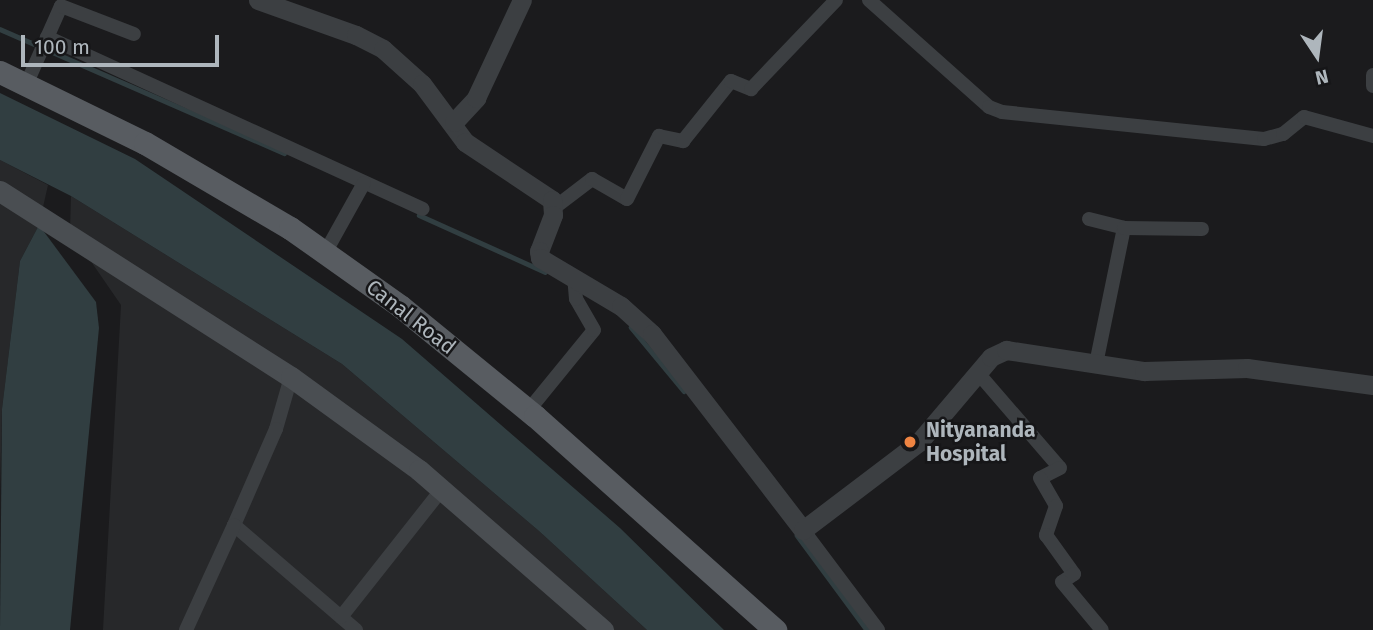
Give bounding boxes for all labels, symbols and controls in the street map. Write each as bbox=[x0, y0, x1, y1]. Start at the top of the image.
scale bar bbox=[24, 21, 222, 65]
north arrow bbox=[1282, 21, 1352, 91]
text: 100 m bbox=[34, 34, 90, 60]
text: N bbox=[1313, 64, 1331, 90]
street label: Canal Road bbox=[361, 274, 461, 360]
place label: Nityananda Hospital bbox=[926, 417, 1036, 467]
marker: Nityananda Hospital bbox=[900, 432, 920, 452]

